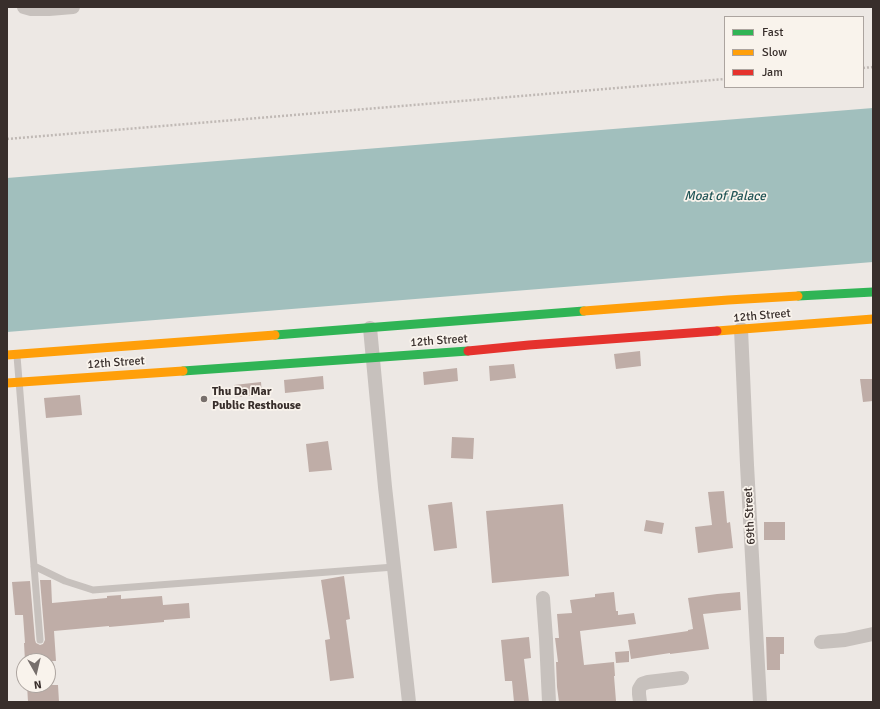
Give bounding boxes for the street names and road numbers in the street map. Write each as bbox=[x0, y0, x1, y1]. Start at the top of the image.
street label: 12th Street bbox=[733, 306, 791, 326]
street label: 12th Street bbox=[410, 332, 468, 350]
street label: 12th Street bbox=[87, 354, 145, 372]
street label: 69th Street bbox=[741, 487, 759, 545]

